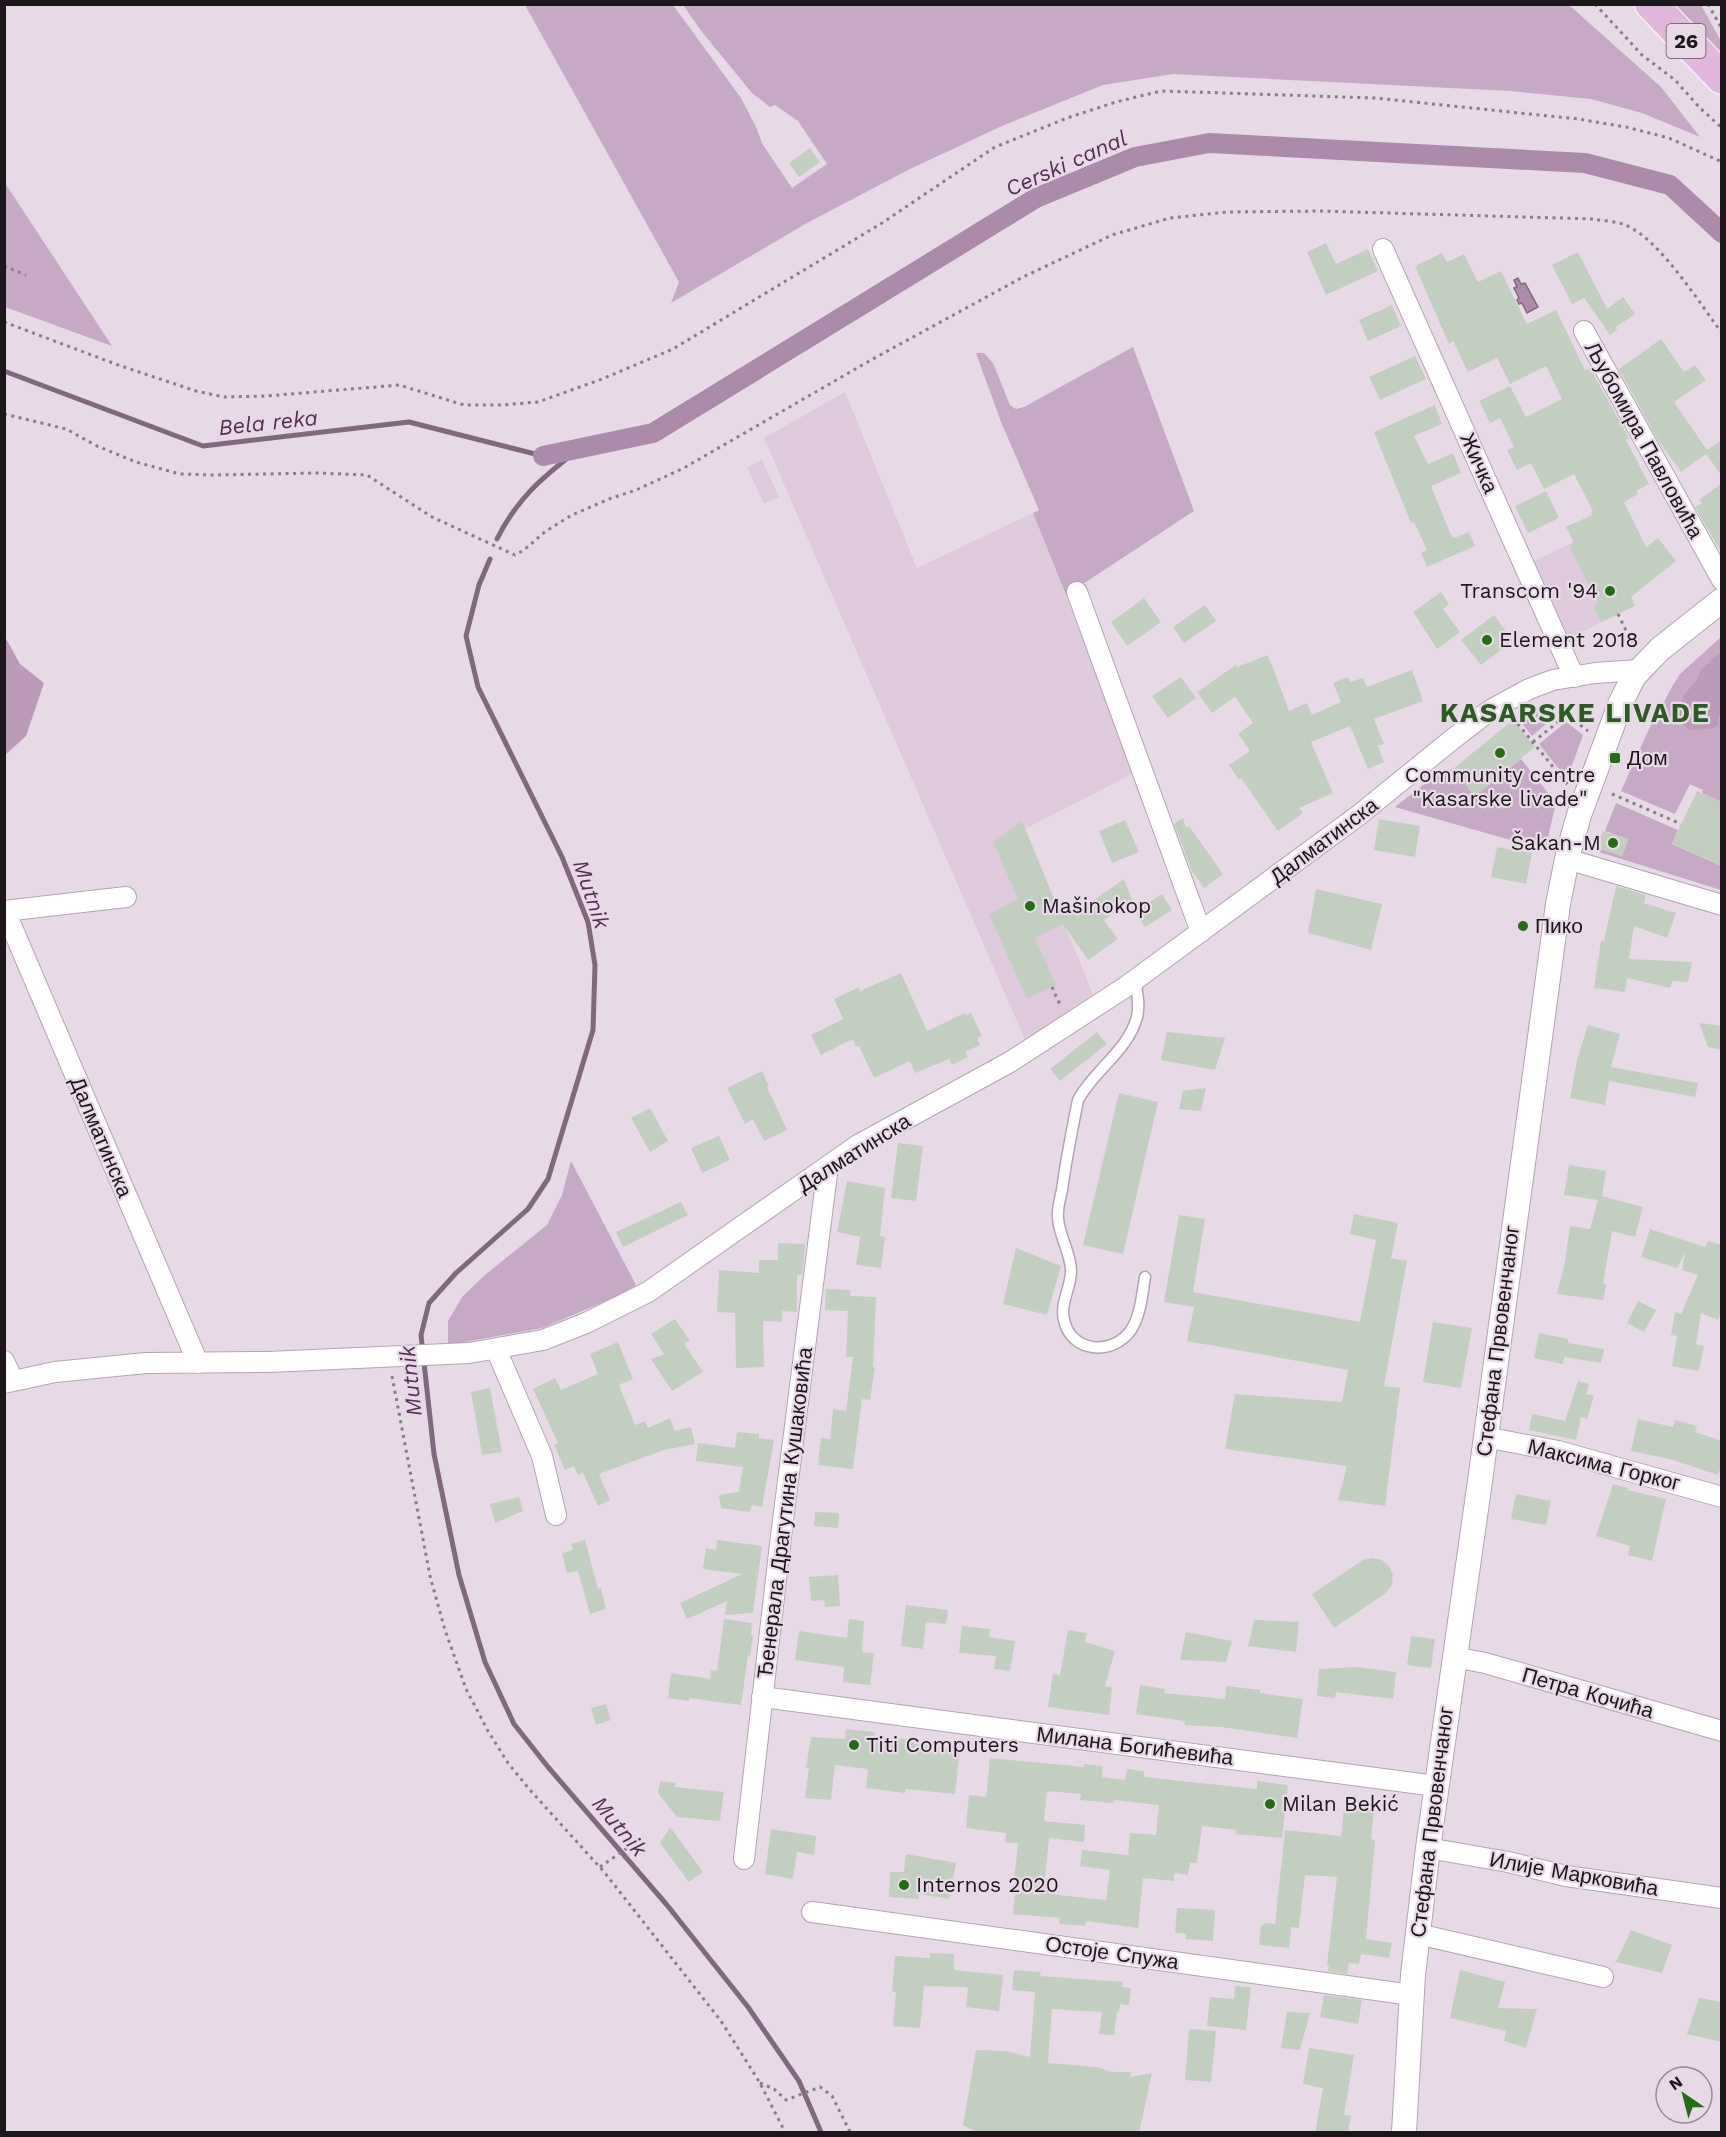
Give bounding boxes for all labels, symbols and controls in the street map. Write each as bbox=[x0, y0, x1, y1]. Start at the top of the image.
road number: 26 bbox=[1666, 24, 1706, 58]
water label: Cerski canal bbox=[1002, 125, 1131, 201]
street label: Љубомира Павловића bbox=[1580, 337, 1709, 543]
water label: Bela reka bbox=[217, 405, 319, 440]
street label: Жичка bbox=[1455, 429, 1504, 497]
place label: Transcom '94 bbox=[1460, 578, 1598, 603]
marker: Transcom '94 bbox=[1603, 584, 1617, 598]
place label: Element 2018 bbox=[1499, 627, 1638, 652]
marker: Element 2018 bbox=[1480, 633, 1494, 647]
district label: KASARSKE LIVADE bbox=[1440, 697, 1710, 729]
place label: Дом bbox=[1627, 745, 1668, 770]
marker: Community centre "Kasarske livade" bbox=[1493, 746, 1507, 760]
marker: Дом bbox=[1608, 751, 1622, 765]
place label: Community centre "Kasarske livade" bbox=[1405, 762, 1595, 811]
street label: Далматинска bbox=[1265, 792, 1383, 889]
place label: Šakan-M bbox=[1511, 830, 1601, 855]
marker: Šakan-M bbox=[1606, 836, 1620, 850]
water label: Mutnik bbox=[568, 856, 615, 933]
place label: Mašinokop bbox=[1042, 893, 1151, 918]
marker: Mašinokop bbox=[1023, 899, 1037, 913]
place label: Пико bbox=[1535, 913, 1583, 938]
marker: Пико bbox=[1516, 919, 1530, 933]
street label: Далматинска bbox=[65, 1073, 138, 1201]
street label: Далматинска bbox=[793, 1108, 915, 1197]
street label: Стефана Првовенчаног bbox=[1471, 1224, 1524, 1458]
water label: Mutnik bbox=[394, 1343, 427, 1418]
street label: Ђенерала Драгутина Кушаковића bbox=[752, 1345, 817, 1680]
street label: Максима Горког bbox=[1525, 1433, 1683, 1496]
street label: Петра Кочића bbox=[1519, 1662, 1657, 1723]
street label: Стефана Првовенчаног bbox=[1405, 1705, 1458, 1939]
street label: Милана Богићевића bbox=[1035, 1721, 1235, 1770]
place label: Titi Computers bbox=[866, 1732, 1019, 1757]
marker: Titi Computers bbox=[847, 1738, 861, 1752]
water label: Mutnik bbox=[587, 1791, 653, 1862]
place label: Milan Bekić bbox=[1282, 1791, 1399, 1816]
marker: Milan Bekić bbox=[1263, 1797, 1277, 1811]
street label: Илије Марковића bbox=[1488, 1846, 1661, 1901]
place label: Internos 2020 bbox=[916, 1872, 1059, 1897]
marker: Internos 2020 bbox=[897, 1878, 911, 1892]
street label: Остоје Спужа bbox=[1044, 1931, 1181, 1974]
north arrow bbox=[1654, 2065, 1714, 2125]
text: N bbox=[1665, 2072, 1686, 2094]

